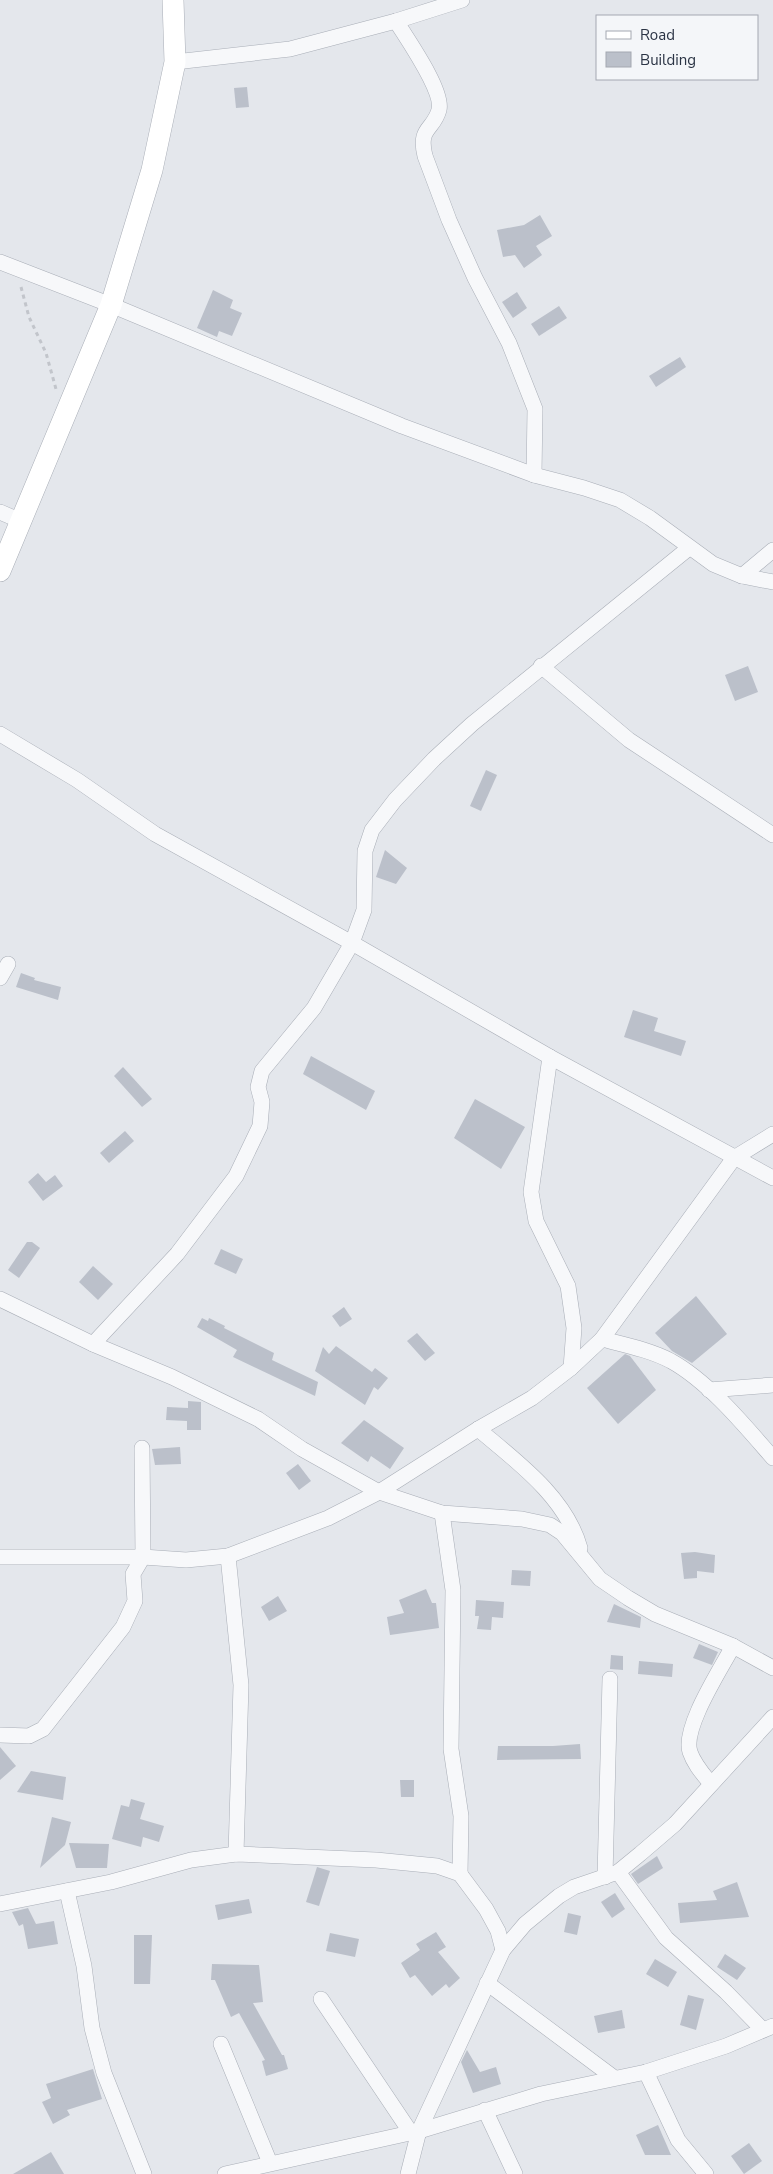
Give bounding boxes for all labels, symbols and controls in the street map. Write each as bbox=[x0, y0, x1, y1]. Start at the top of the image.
legend bbox=[596, 15, 758, 80]
text: Road bbox=[640, 25, 675, 45]
text: Building bbox=[640, 50, 696, 70]

